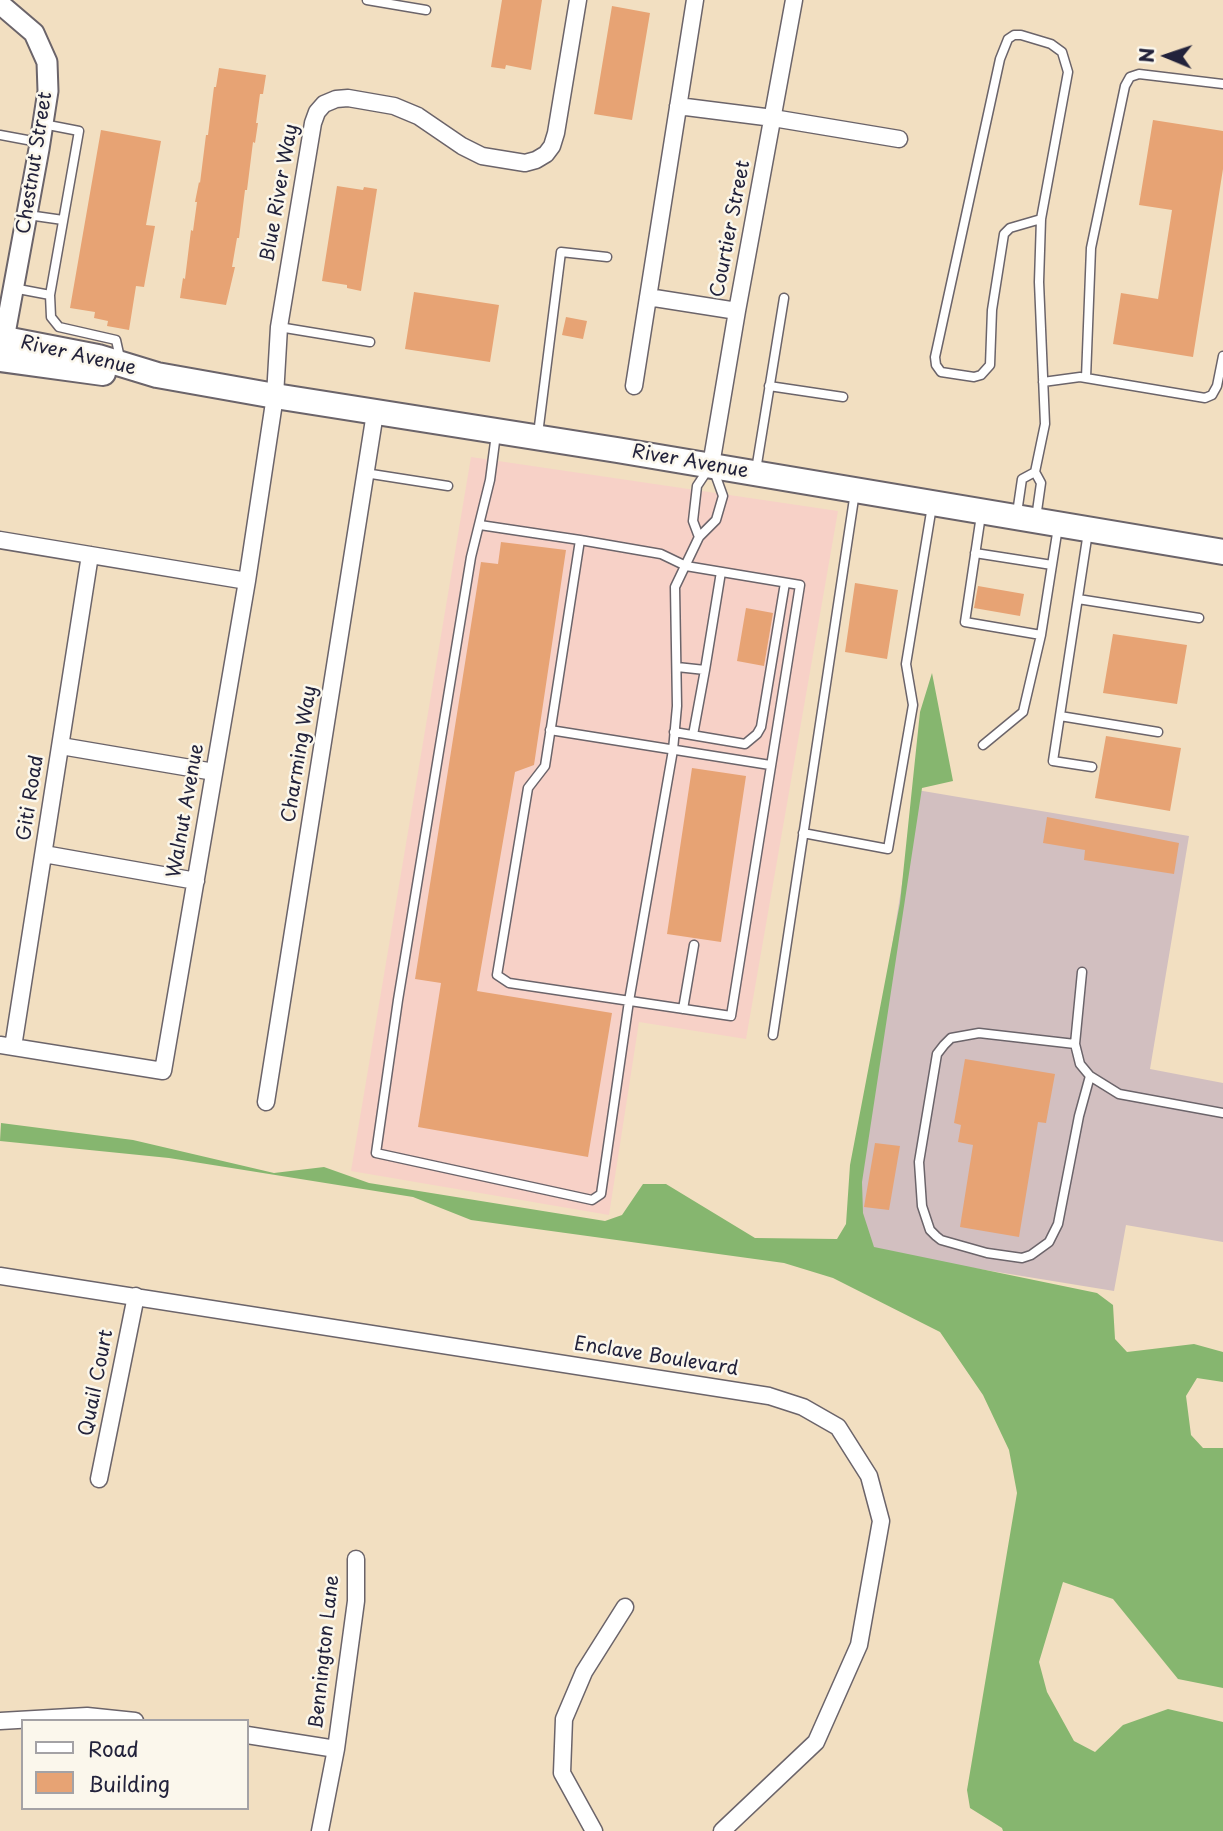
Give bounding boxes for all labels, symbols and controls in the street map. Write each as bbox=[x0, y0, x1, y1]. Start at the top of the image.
north arrow bbox=[1132, 21, 1202, 91]
text: N bbox=[1132, 47, 1160, 63]
street label: Chestnut Street bbox=[13, 90, 57, 236]
street label: Blue River Way bbox=[257, 122, 303, 264]
street label: Courtier Street bbox=[707, 159, 755, 299]
street label: River Avenue bbox=[18, 332, 138, 380]
street label: River Avenue bbox=[630, 441, 750, 483]
street label: Charming Way bbox=[278, 684, 322, 824]
street label: Walnut Avenue bbox=[163, 742, 209, 880]
street label: Giti Road bbox=[13, 754, 49, 842]
street label: Quail Court bbox=[75, 1328, 119, 1438]
street label: Enclave Boulevard bbox=[572, 1333, 740, 1381]
street label: Bennington Lane bbox=[306, 1574, 344, 1730]
legend bbox=[21, 1719, 248, 1810]
text: Road bbox=[88, 1732, 139, 1764]
text: Building bbox=[88, 1767, 170, 1799]

